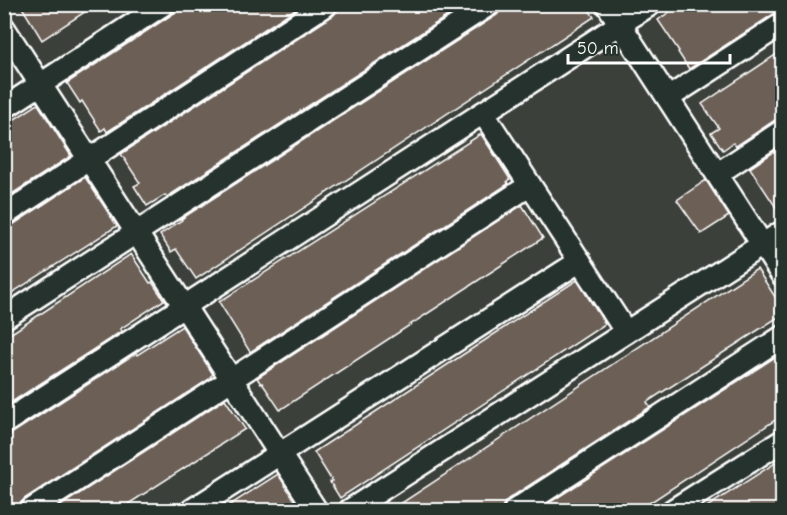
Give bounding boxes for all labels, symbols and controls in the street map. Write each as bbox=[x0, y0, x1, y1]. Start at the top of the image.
scale bar bbox=[568, 27, 730, 65]
text: 50 m bbox=[577, 38, 619, 59]

